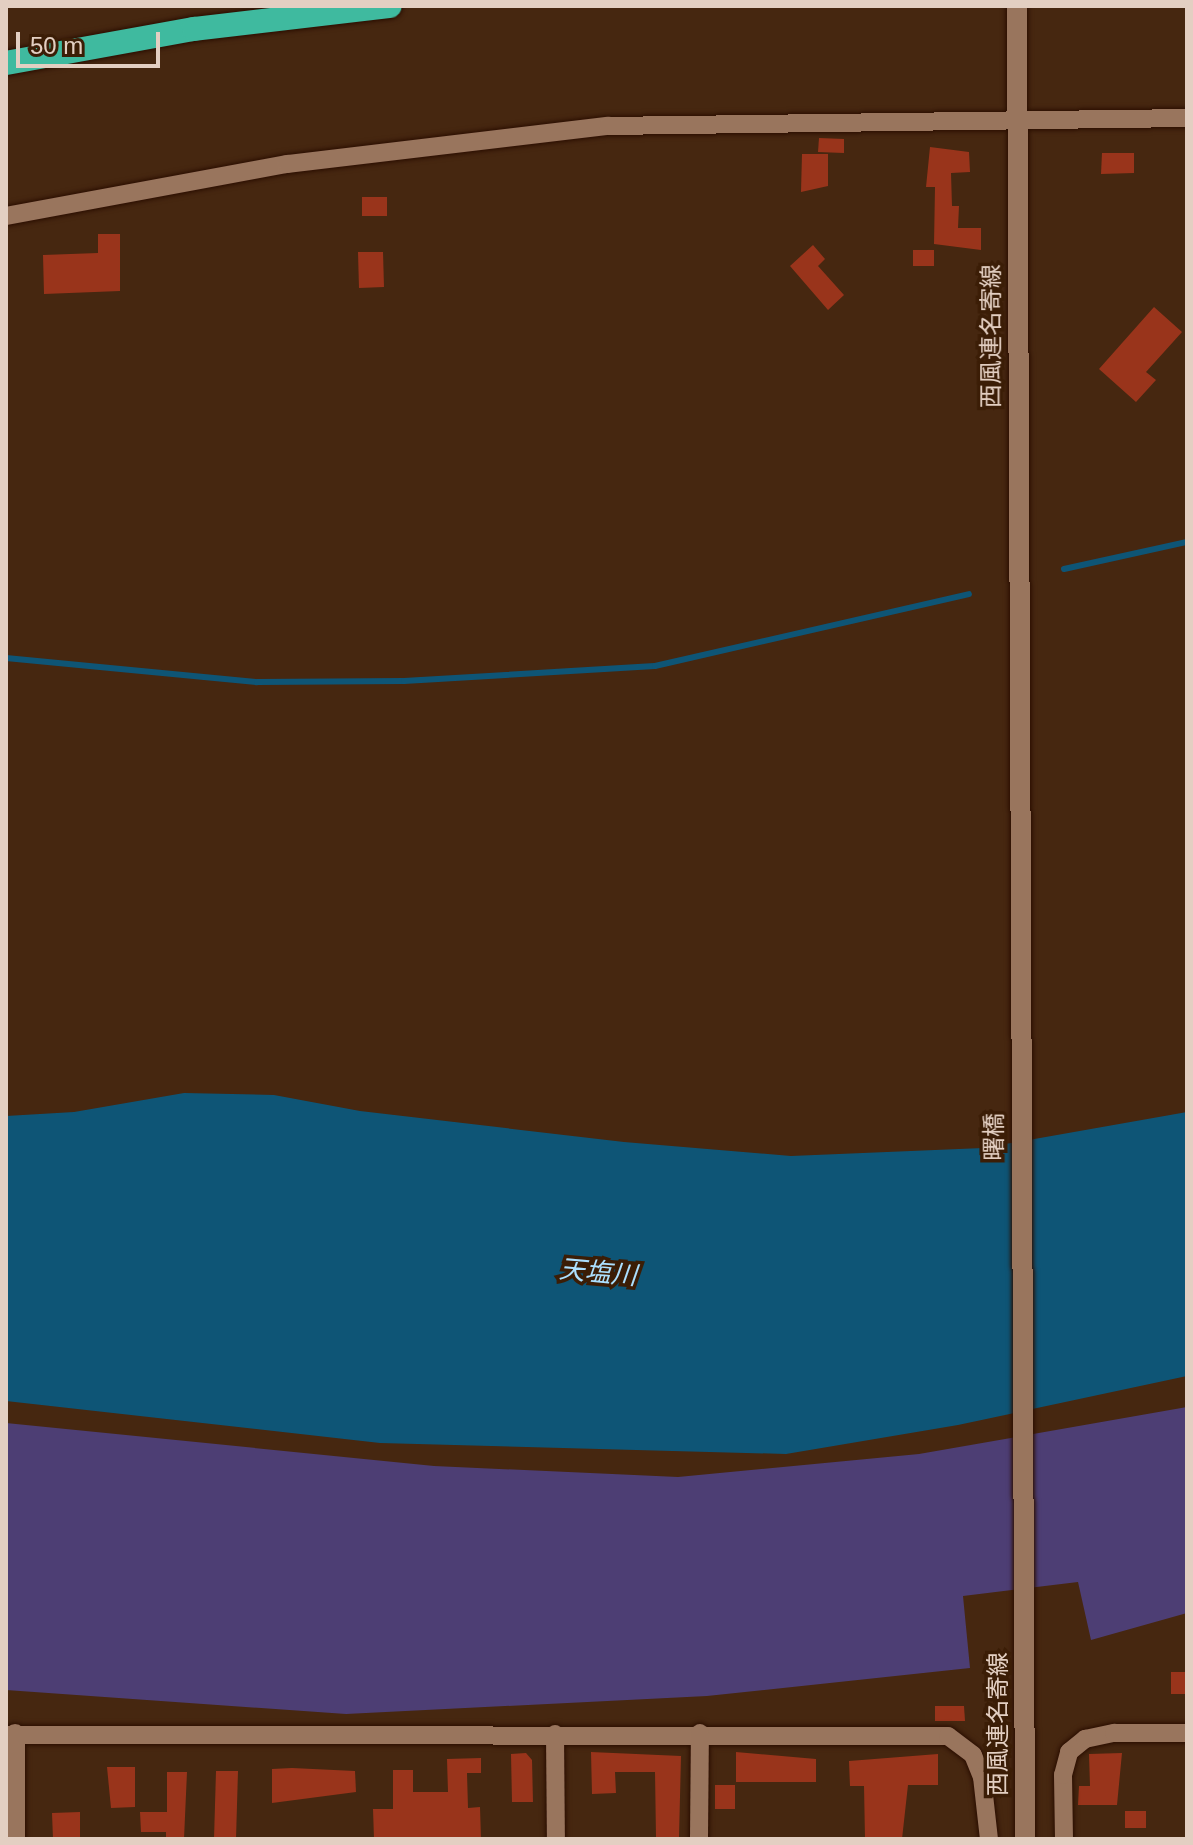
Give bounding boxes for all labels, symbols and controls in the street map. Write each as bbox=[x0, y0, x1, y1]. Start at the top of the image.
scale bar bbox=[20, 16, 164, 66]
text: 50 m bbox=[30, 32, 83, 59]
street label: 西風連名寄線 bbox=[977, 264, 1005, 408]
street label: 曙橋 bbox=[980, 1113, 1008, 1161]
water label: 天塩川 bbox=[558, 1254, 638, 1292]
street label: 西風連名寄線 bbox=[984, 1652, 1012, 1796]

